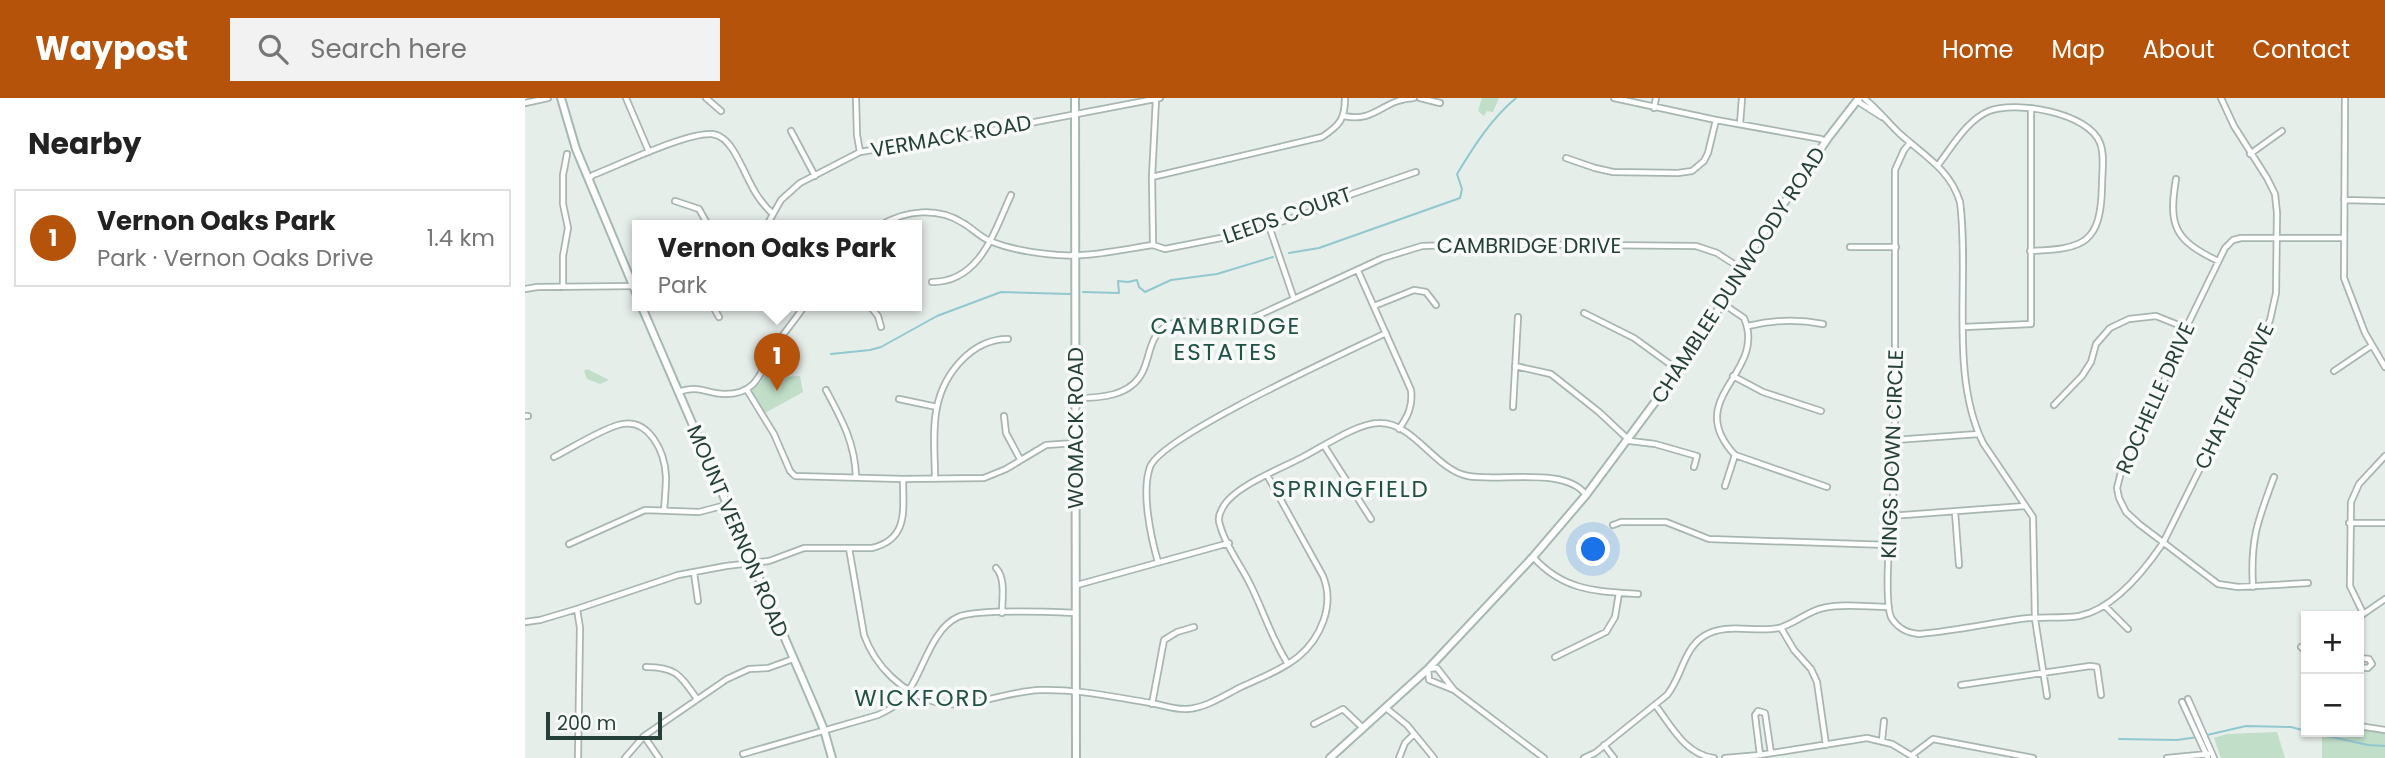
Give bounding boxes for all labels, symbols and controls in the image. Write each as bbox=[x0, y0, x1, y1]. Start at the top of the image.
search box bbox=[230, 18, 720, 81]
text: Waypost bbox=[35, 25, 188, 72]
icon: search bbox=[254, 30, 292, 68]
text: Search here bbox=[310, 31, 467, 67]
text: Home bbox=[1942, 33, 2014, 66]
text: Map bbox=[2052, 33, 2105, 66]
text: About bbox=[2143, 33, 2214, 66]
text: Contact bbox=[2252, 33, 2350, 66]
street label: VERMACK ROAD bbox=[868, 108, 1034, 164]
text: Nearby bbox=[28, 122, 142, 165]
street label: CHAMBLEE DUNWOODY ROAD bbox=[1644, 141, 1832, 409]
street label: LEEDS COURT bbox=[1219, 179, 1355, 251]
text: Vernon Oaks Park bbox=[97, 203, 336, 239]
popup bbox=[632, 220, 922, 311]
text: 1 bbox=[49, 222, 57, 254]
text: 1.4 km bbox=[427, 222, 495, 254]
text: Vernon Oaks Park bbox=[658, 230, 896, 266]
street label: CAMBRIDGE DRIVE bbox=[1437, 231, 1621, 260]
text: Park · Vernon Oaks Drive bbox=[97, 242, 373, 274]
text: Park bbox=[658, 269, 707, 301]
district label: CAMBRIDGE ESTATES bbox=[1151, 310, 1301, 368]
street label: ROCHELLE DRIVE bbox=[2109, 318, 2201, 478]
street label: CHATEAU DRIVE bbox=[2187, 318, 2281, 474]
pin: 1 bbox=[754, 333, 800, 391]
street label: WOMACK ROAD bbox=[1061, 347, 1090, 509]
street label: KINGS DOWN CIRCLE bbox=[1874, 349, 1910, 559]
street label: MOUNT VERNON ROAD bbox=[680, 420, 796, 642]
district label: SPRINGFIELD bbox=[1272, 473, 1430, 505]
your location bbox=[1576, 532, 1610, 566]
map controls bbox=[2301, 611, 2364, 737]
button: + bbox=[2301, 611, 2364, 674]
button: − bbox=[2301, 674, 2364, 737]
district label: WICKFORD bbox=[854, 682, 990, 714]
scale bar bbox=[546, 709, 661, 741]
text: 200 m bbox=[557, 710, 616, 737]

